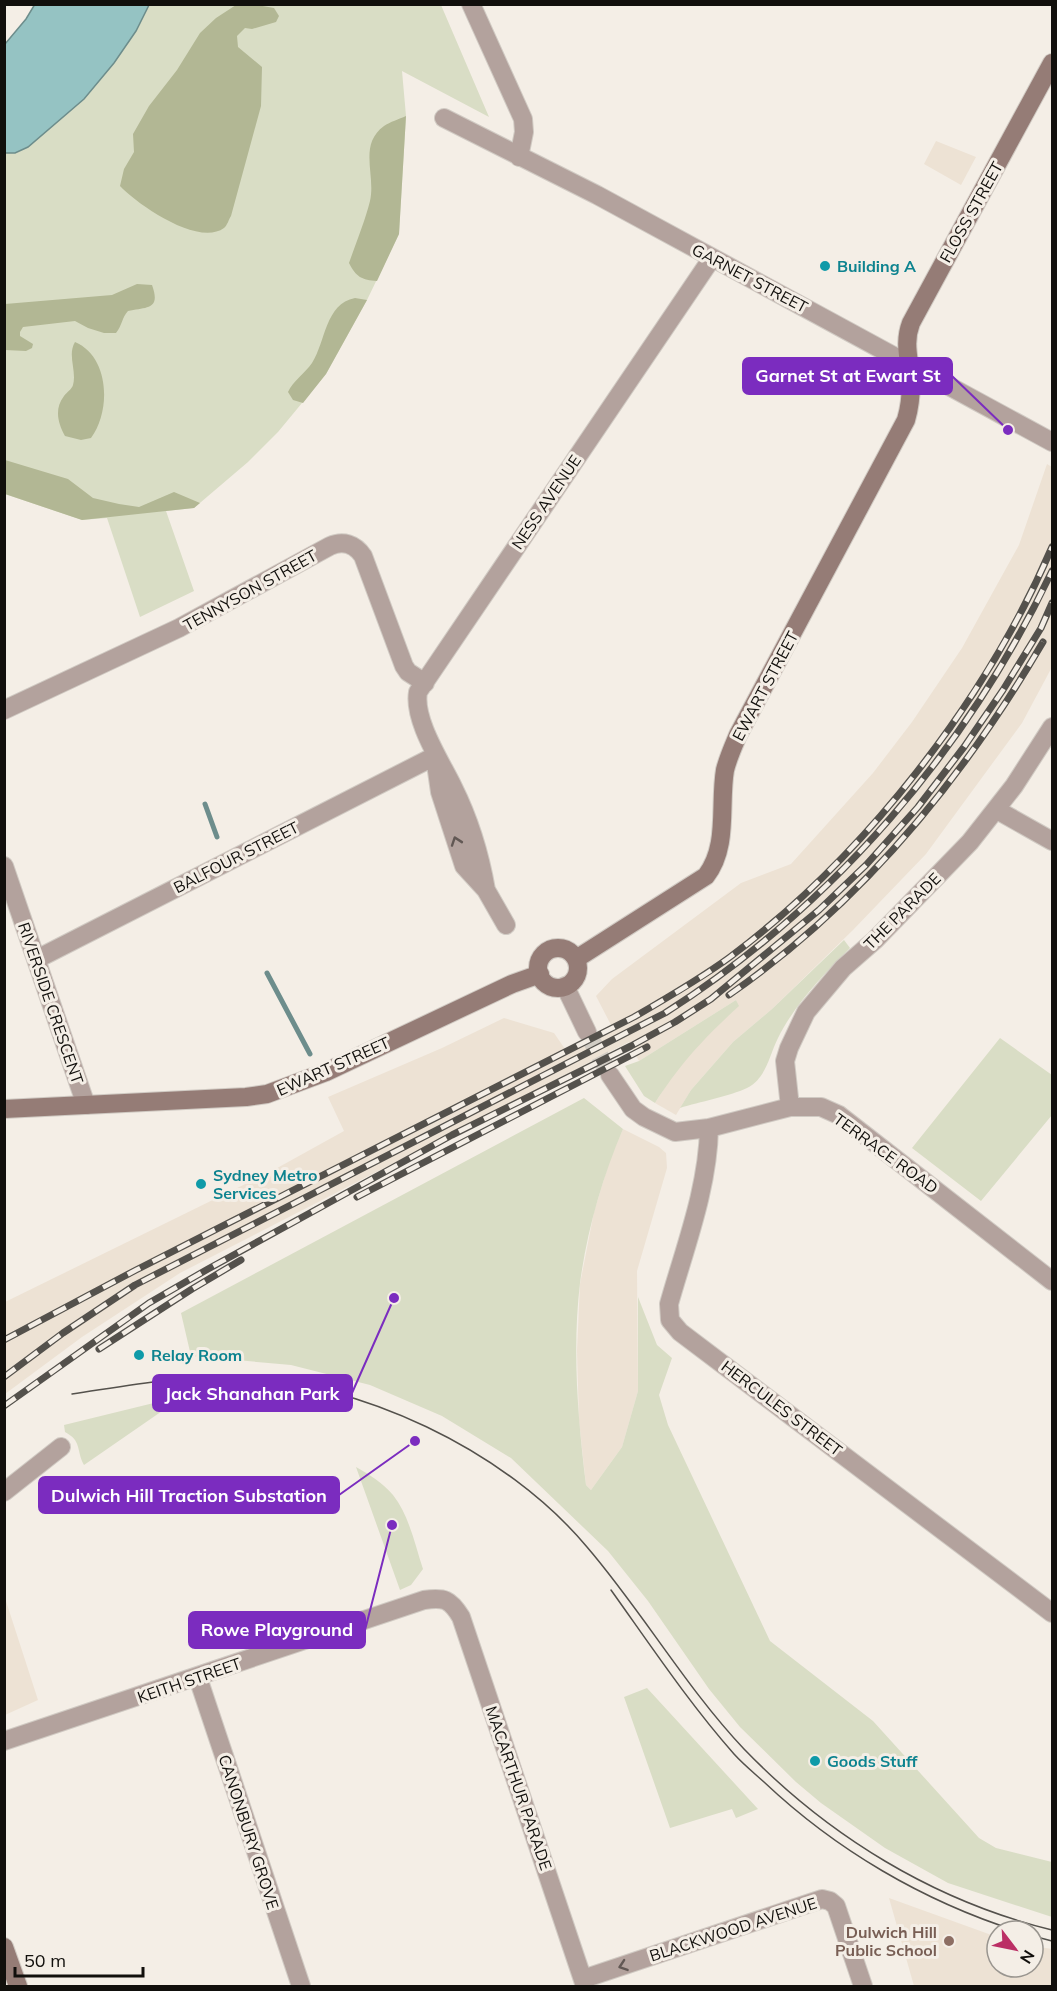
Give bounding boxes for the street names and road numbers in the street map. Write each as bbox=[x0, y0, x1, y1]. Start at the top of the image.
street label: FLOSS STREET bbox=[935, 158, 1007, 266]
street label: GARNET STREET bbox=[689, 239, 812, 317]
street label: NESS AVENUE bbox=[507, 451, 585, 553]
street label: TENNYSON STREET bbox=[180, 545, 321, 635]
street label: EWART STREET bbox=[728, 627, 802, 744]
street label: BALFOUR STREET bbox=[170, 817, 302, 897]
street label: THE PARADE bbox=[859, 868, 945, 954]
street label: RIVERSIDE CRESCENT bbox=[14, 920, 88, 1087]
street label: EWART STREET bbox=[274, 1032, 393, 1100]
street label: TERRACE ROAD bbox=[830, 1108, 942, 1198]
street label: HERCULES STREET bbox=[718, 1356, 847, 1460]
street label: KEITH STREET bbox=[134, 1653, 244, 1707]
street label: MACARTHUR PARADE bbox=[481, 1703, 557, 1873]
street label: CANONBURY GROVE bbox=[215, 1752, 283, 1912]
street label: BLACKWOOD AVENUE bbox=[647, 1893, 819, 1965]

